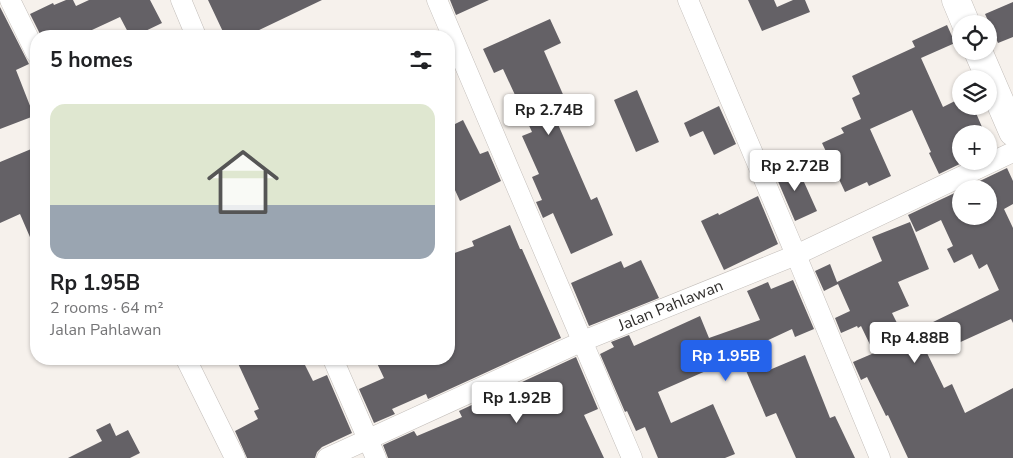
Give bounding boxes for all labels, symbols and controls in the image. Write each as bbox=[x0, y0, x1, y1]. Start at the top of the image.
map controls bbox=[952, 15, 997, 225]
button: locate bbox=[952, 15, 997, 60]
text: 5 homes bbox=[50, 46, 133, 74]
icon: filters bbox=[407, 46, 435, 74]
button: layers bbox=[952, 70, 997, 115]
pin: Rp 2.74B bbox=[497, 94, 601, 136]
text: Rp 2.74B bbox=[515, 99, 583, 121]
button: + bbox=[952, 125, 997, 170]
icon: home bbox=[198, 137, 288, 227]
pin: Rp 2.72B bbox=[743, 150, 847, 192]
text: Rp 2.72B bbox=[761, 155, 829, 177]
button: − bbox=[952, 180, 997, 225]
text: Rp 1.95B bbox=[50, 269, 140, 297]
street label: Jalan Pahlawan bbox=[614, 275, 726, 337]
text: 2 rooms · 64 m² bbox=[50, 297, 163, 319]
text: Jalan Pahlawan bbox=[50, 319, 161, 341]
pin: Rp 4.88B bbox=[863, 322, 967, 364]
text: Rp 4.88B bbox=[881, 327, 949, 349]
pin: Rp 1.95B bbox=[674, 340, 778, 382]
text: Rp 1.95B bbox=[692, 345, 760, 367]
pin: Rp 1.92B bbox=[465, 382, 569, 424]
text: Rp 1.92B bbox=[483, 387, 551, 409]

